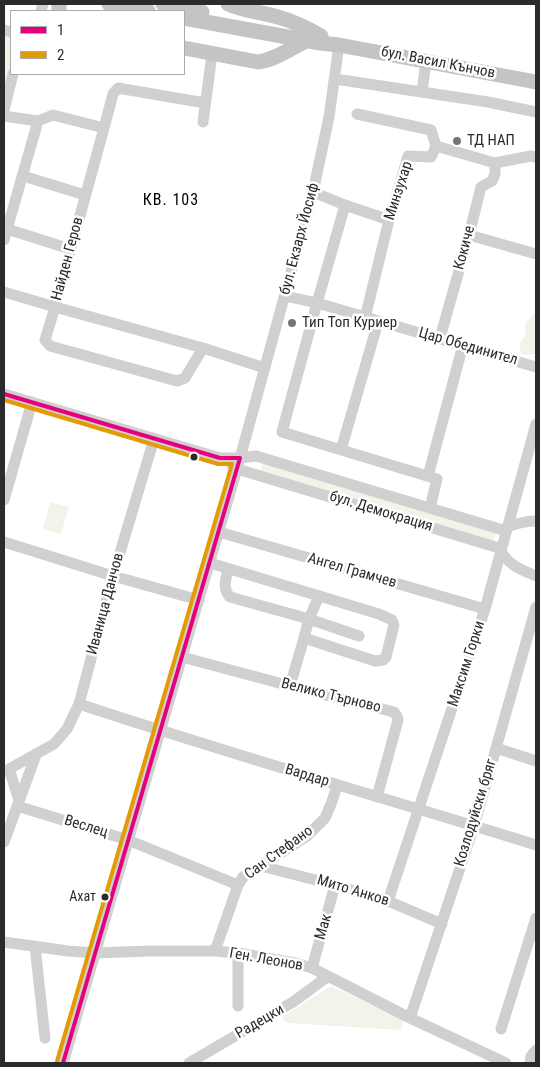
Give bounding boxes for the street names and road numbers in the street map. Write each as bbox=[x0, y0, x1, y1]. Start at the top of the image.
street label: бул. Васил Кънчов bbox=[379, 43, 497, 83]
street label: Минзухар bbox=[381, 159, 417, 223]
street label: бул. Екзарх Йосиф bbox=[276, 181, 324, 297]
street label: Найден Геров bbox=[48, 215, 88, 303]
street label: Кокиче bbox=[451, 224, 479, 272]
street label: Цар Обединител bbox=[416, 324, 520, 370]
street label: бул. Демокрация bbox=[327, 488, 435, 536]
street label: Ангел Грамчев bbox=[305, 550, 399, 592]
street label: Иваница Данчов bbox=[84, 551, 128, 657]
street label: Максим Горки bbox=[445, 619, 489, 709]
street label: Велико Търново bbox=[279, 675, 383, 717]
street label: Козлодуйски бряг bbox=[451, 757, 501, 869]
street label: Вардар bbox=[283, 761, 331, 791]
street label: Веслец bbox=[62, 812, 110, 842]
street label: Сан Стефано bbox=[241, 822, 317, 884]
street label: Мито Анков bbox=[315, 872, 391, 910]
street label: Мак bbox=[312, 912, 336, 942]
street label: Ген. Леонов bbox=[228, 945, 304, 975]
street label: Радецки bbox=[232, 1001, 288, 1043]

